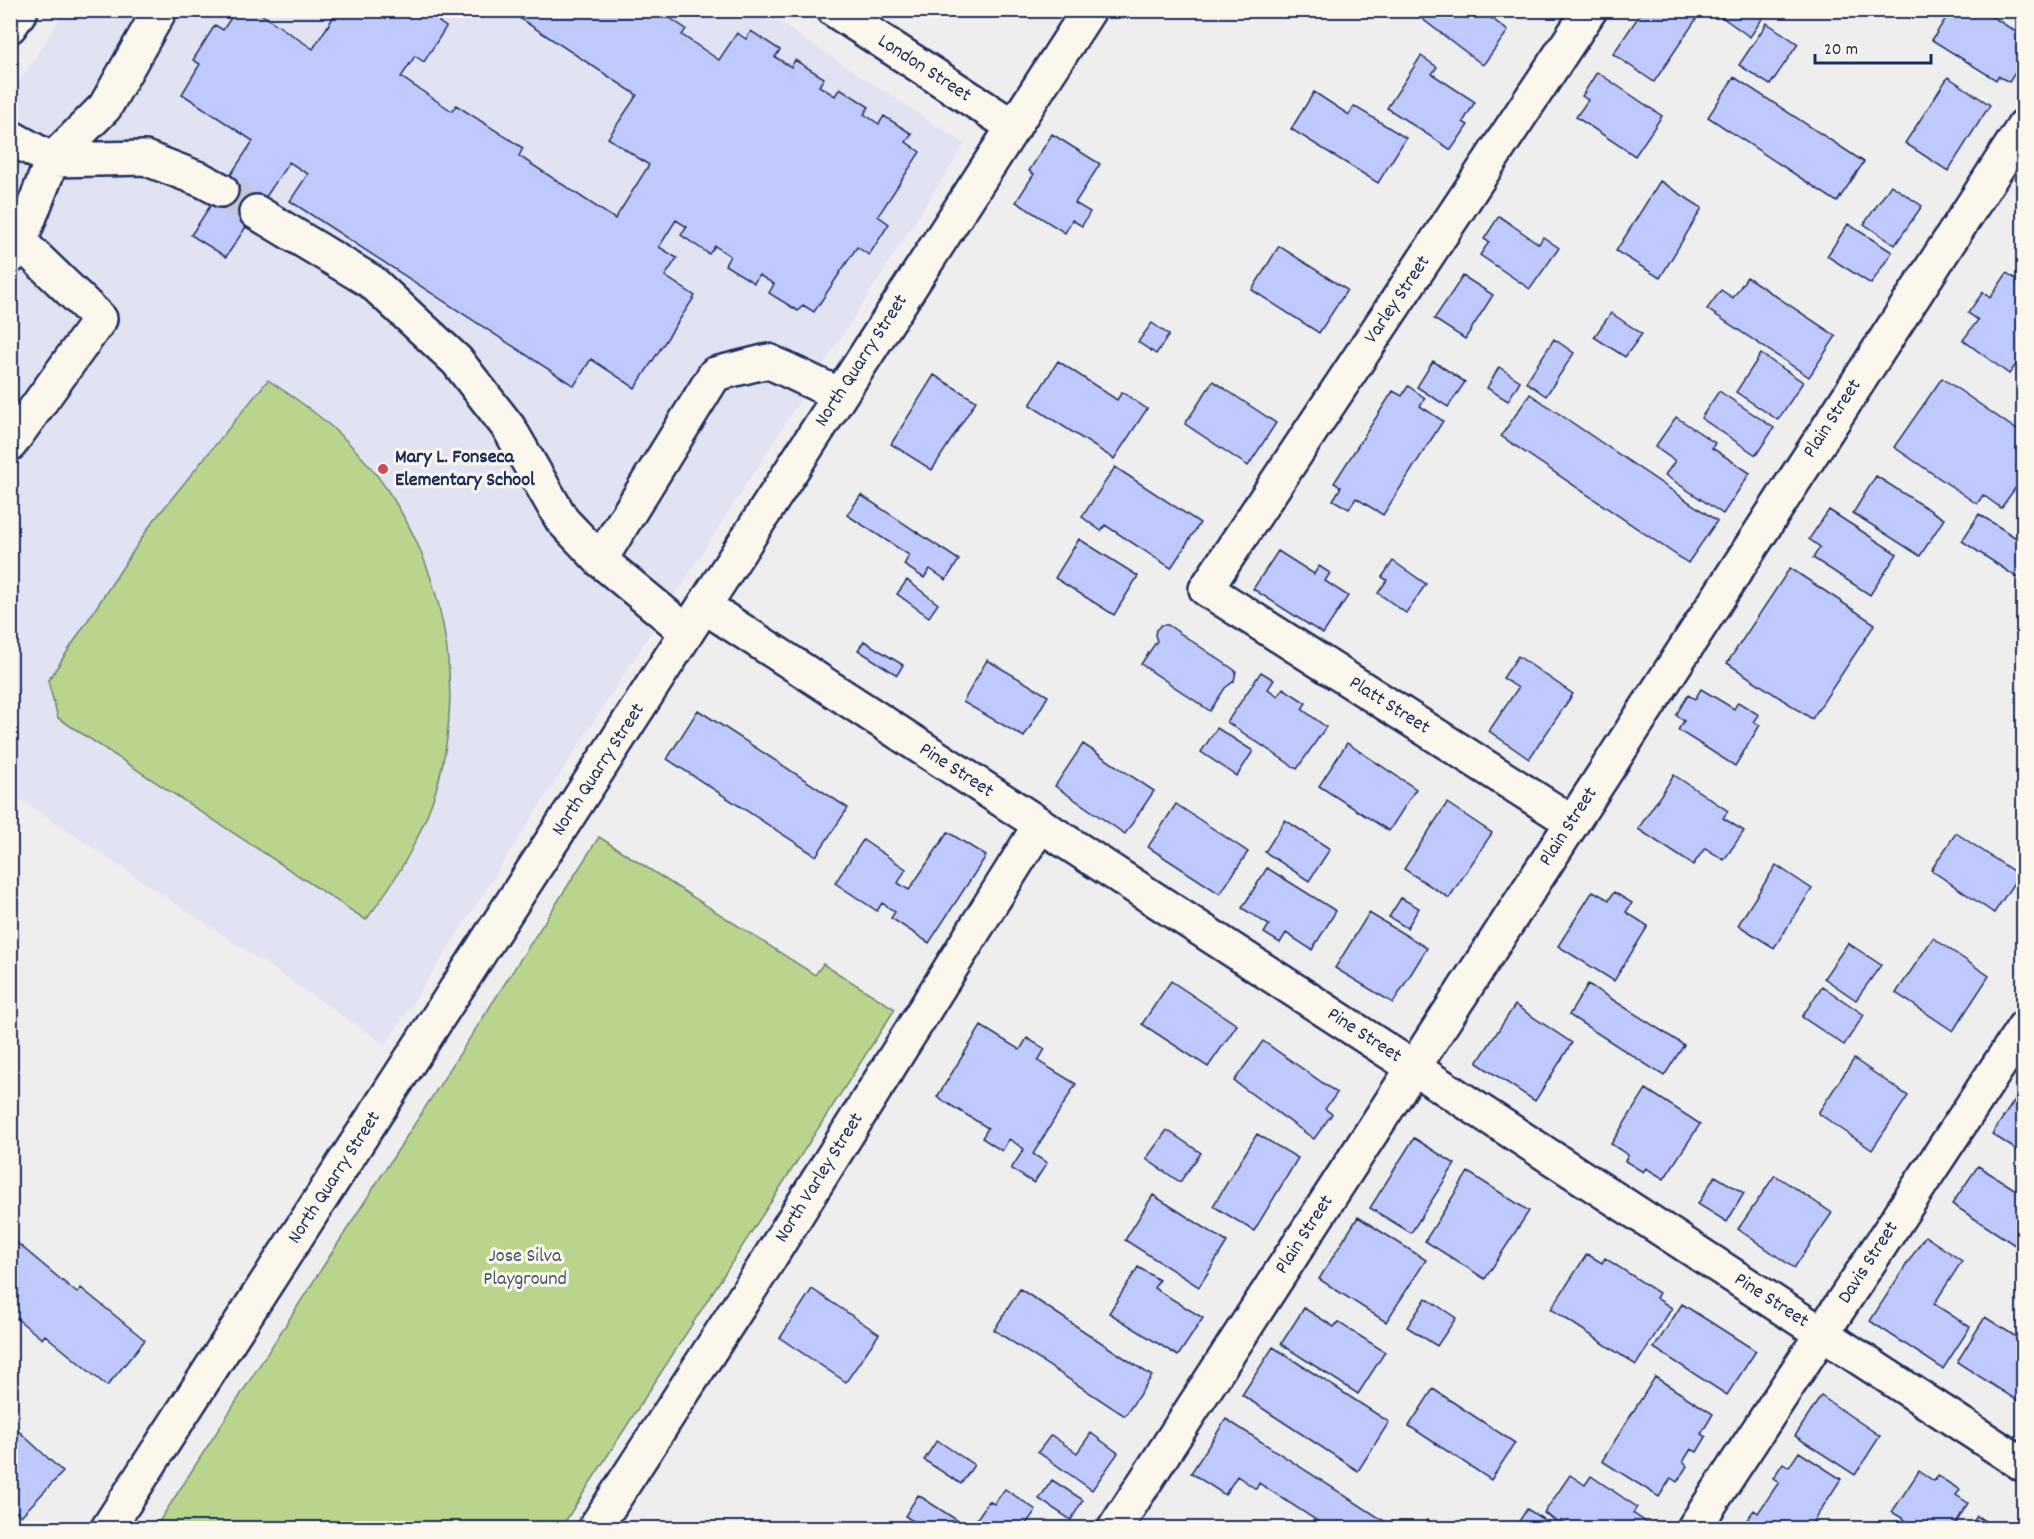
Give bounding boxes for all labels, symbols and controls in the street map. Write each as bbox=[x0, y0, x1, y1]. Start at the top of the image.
scale bar bbox=[1815, 27, 1930, 65]
street label: London Street bbox=[871, 28, 977, 110]
text: 20 m bbox=[1824, 38, 1858, 63]
street label: Varley Street bbox=[1358, 250, 1438, 350]
street label: North Quarry Street bbox=[809, 289, 915, 433]
street label: Plain Street bbox=[1797, 374, 1869, 464]
place label: Mary L. Fonseca Elementary School bbox=[395, 444, 535, 495]
marker: Mary L. Fonseca Elementary School bbox=[376, 462, 390, 476]
street label: Platt Street bbox=[1343, 670, 1435, 742]
street label: North Quarry Street bbox=[546, 698, 652, 842]
street label: Pine Street bbox=[913, 736, 999, 806]
street label: Plain Street bbox=[1533, 782, 1605, 872]
street label: Pine Street bbox=[1321, 1001, 1407, 1071]
street label: North Quarry Street bbox=[282, 1106, 388, 1250]
street label: North Varley Street bbox=[769, 1108, 871, 1248]
street label: Plain Street bbox=[1269, 1190, 1341, 1280]
street label: Davis Street bbox=[1832, 1216, 1906, 1310]
park label: Jose Silva Playground bbox=[483, 1243, 567, 1294]
street label: Pine Street bbox=[1728, 1266, 1814, 1336]

